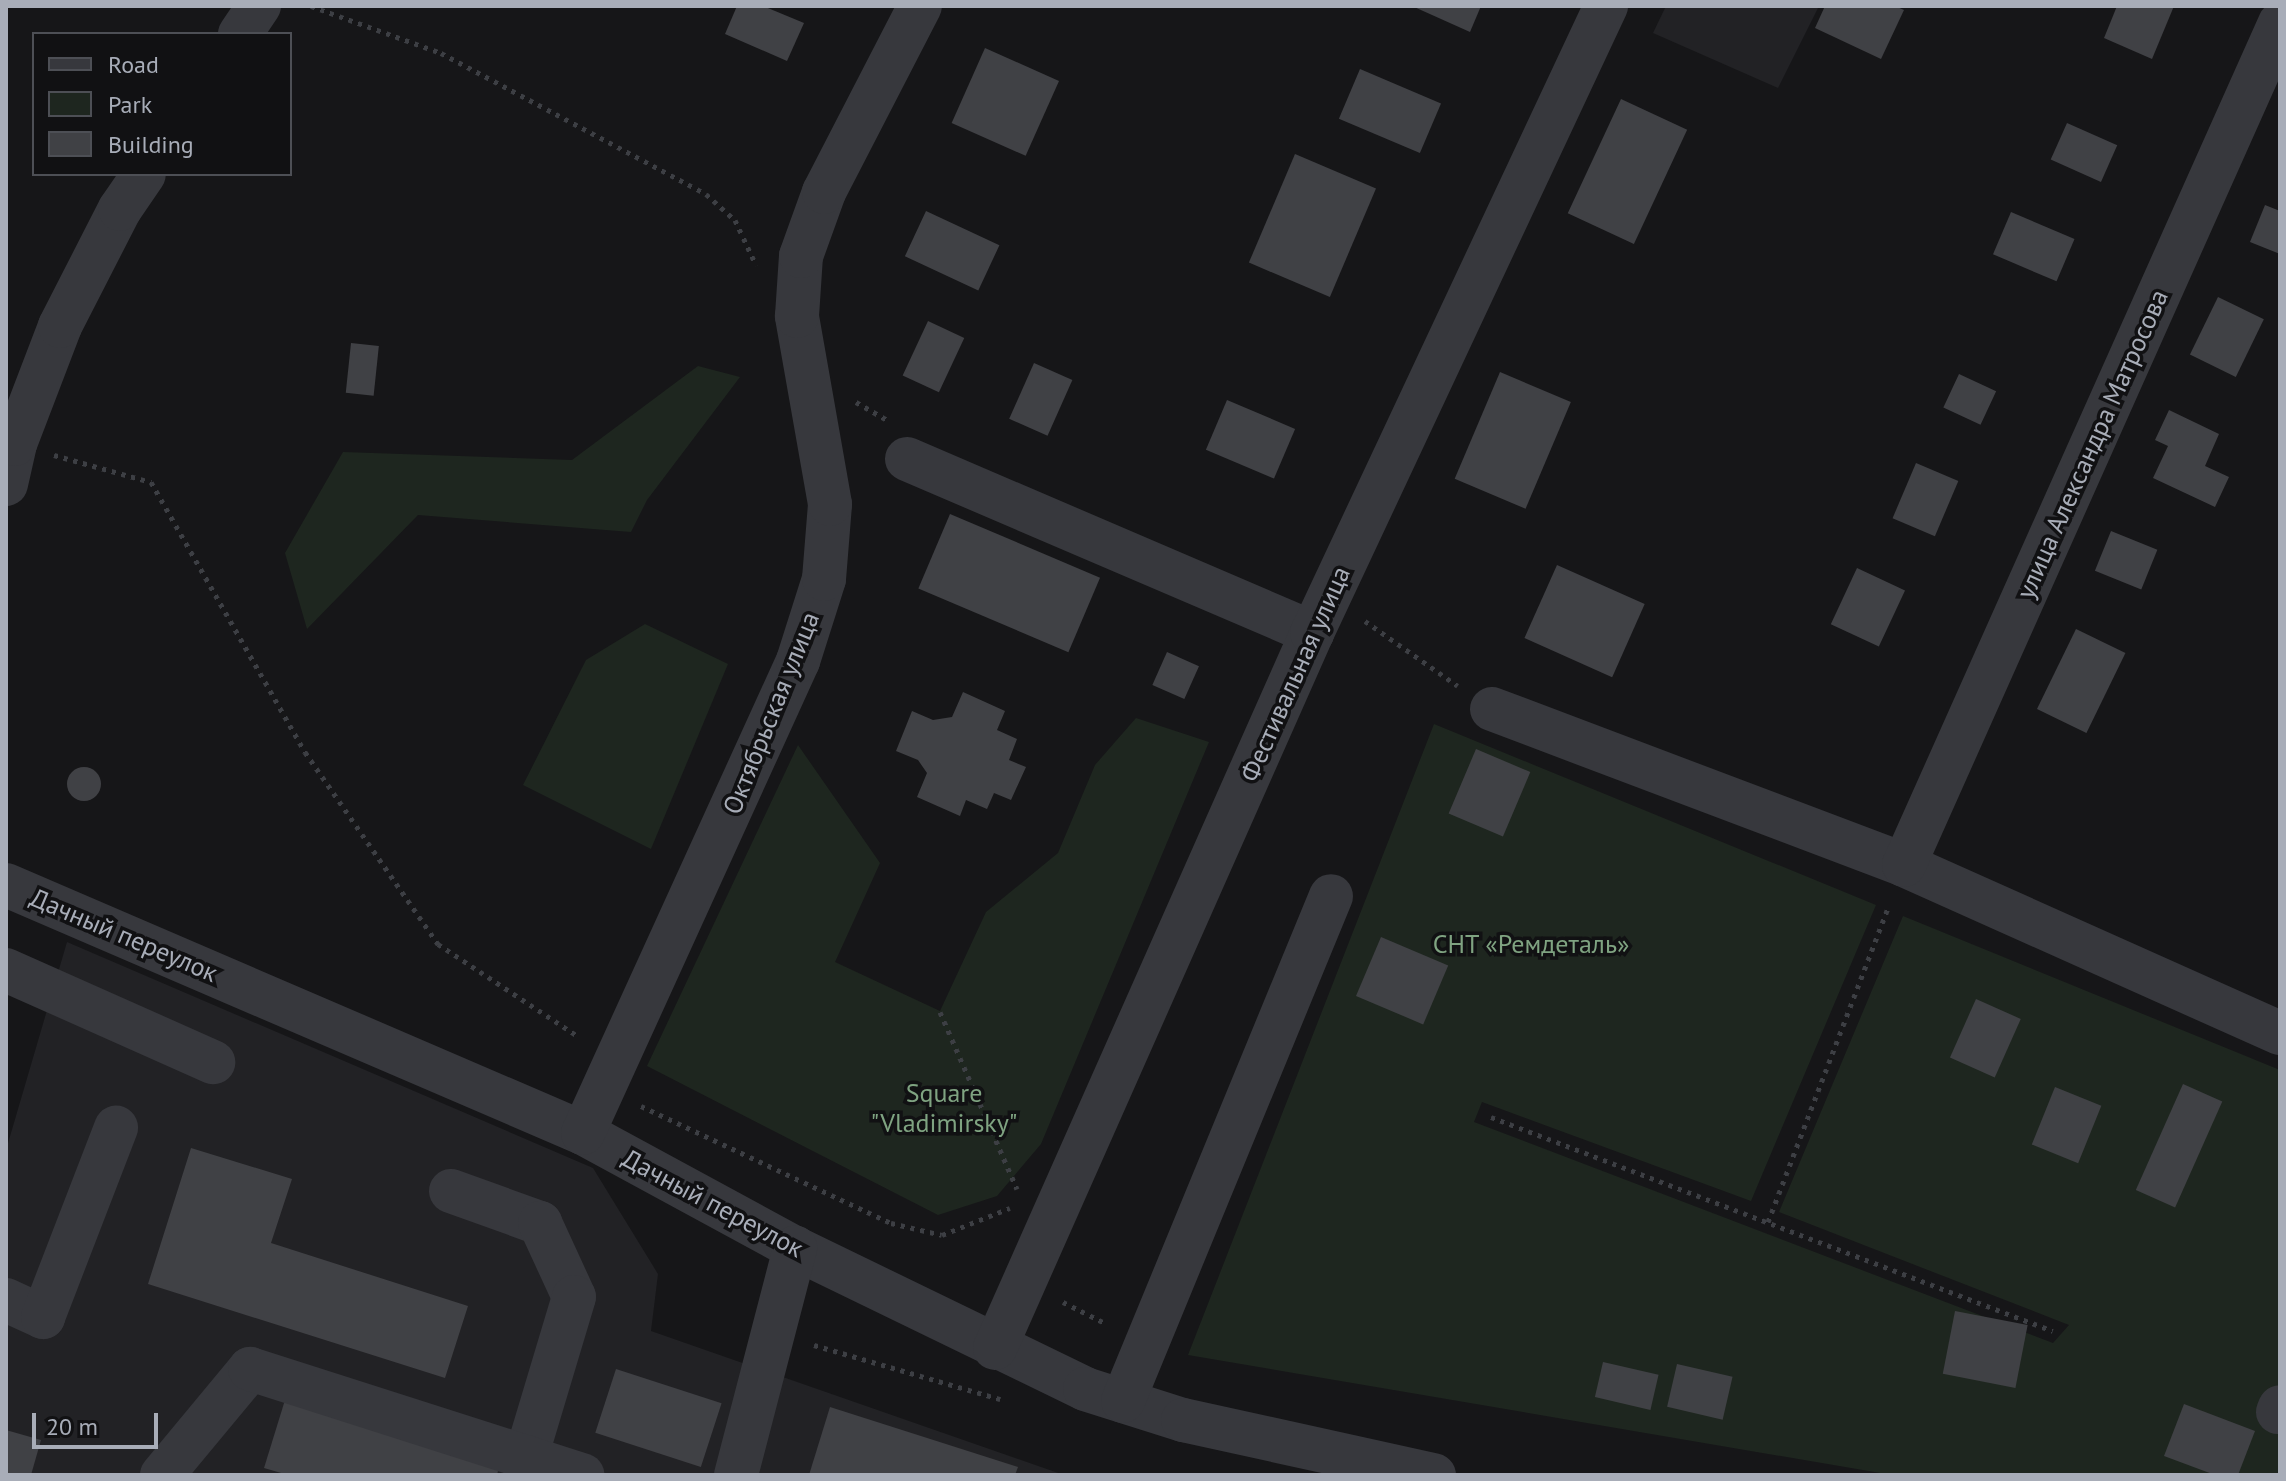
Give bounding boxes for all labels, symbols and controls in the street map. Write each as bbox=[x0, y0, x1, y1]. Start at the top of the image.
legend bbox=[32, 32, 292, 176]
text: Road bbox=[108, 49, 159, 80]
text: Park bbox=[108, 89, 152, 120]
text: Building bbox=[108, 129, 194, 160]
street label: улица Александра Матросова bbox=[2009, 284, 2175, 604]
street label: Фестивальная улица bbox=[1233, 561, 1357, 787]
street label: Октябрьская улица bbox=[716, 607, 826, 819]
street label: Дачный переулок bbox=[26, 881, 222, 989]
park label: СНТ «Ремдеталь» bbox=[1432, 928, 1630, 960]
park label: Square "Vladimirsky" bbox=[871, 1077, 1017, 1138]
street label: Дачный переулок bbox=[617, 1142, 809, 1264]
scale bar bbox=[36, 1397, 162, 1447]
text: 20 m bbox=[46, 1411, 98, 1442]

